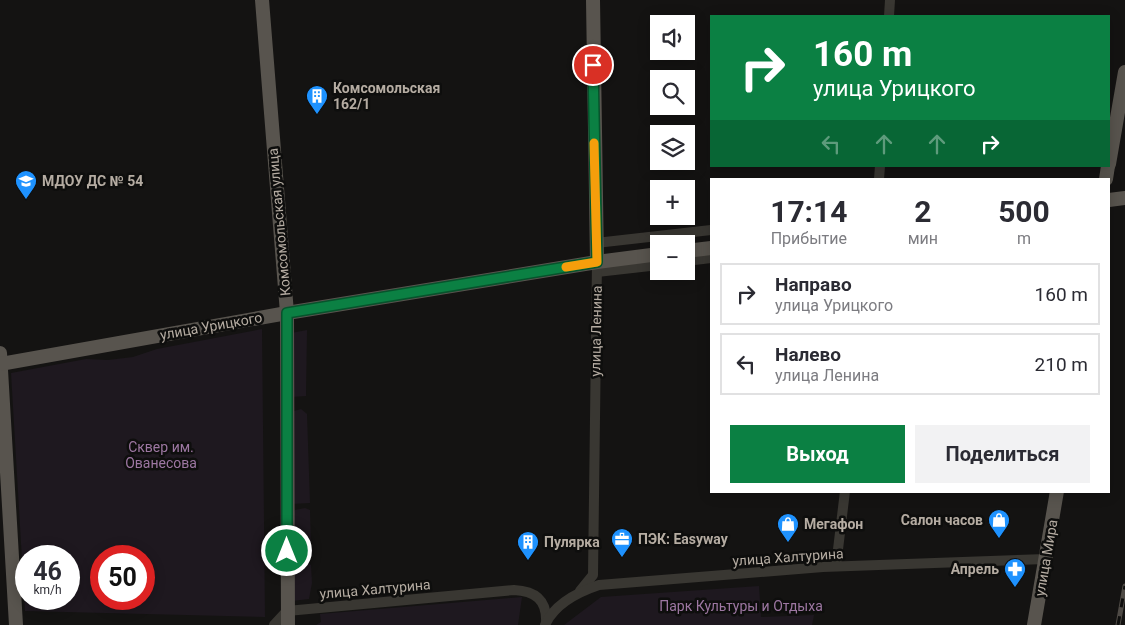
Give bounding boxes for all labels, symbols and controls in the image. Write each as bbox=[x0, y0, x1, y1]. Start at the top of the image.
map controls bbox=[650, 15, 695, 280]
button: sound bbox=[650, 15, 695, 60]
text: 160 m bbox=[813, 34, 912, 75]
icon: right bbox=[730, 35, 795, 100]
pin bbox=[572, 44, 614, 86]
icon: arrive bbox=[579, 51, 607, 79]
button: search bbox=[650, 70, 695, 115]
text: улица Урицкого bbox=[813, 76, 975, 101]
place label: Комсомольская 162/1 bbox=[333, 80, 440, 112]
building icon: Комсомольская 162/1 bbox=[305, 84, 329, 115]
button: layers bbox=[650, 125, 695, 170]
icon: left bbox=[817, 130, 845, 158]
icon: ahead bbox=[870, 130, 898, 158]
icon: ahead bbox=[923, 130, 951, 158]
icon: right bbox=[976, 130, 1004, 158]
street label: Комсомольская улица bbox=[265, 147, 293, 297]
school or university icon: МДОУ ДС № 54 bbox=[14, 169, 38, 200]
place label: МДОУ ДС № 54 bbox=[42, 173, 143, 189]
button: + bbox=[650, 180, 695, 225]
text: 17:14 bbox=[770, 194, 847, 229]
text: 2 bbox=[914, 194, 931, 229]
text: 500 bbox=[998, 194, 1050, 229]
text: Прибытие bbox=[771, 229, 847, 248]
text: мин bbox=[908, 229, 938, 248]
text: m bbox=[1017, 229, 1031, 248]
button: − bbox=[650, 235, 695, 280]
text: Направо bbox=[775, 273, 852, 296]
icon: right bbox=[732, 280, 760, 308]
text: 160 m bbox=[1035, 283, 1088, 306]
street label: улица Ленина bbox=[587, 285, 605, 377]
text: улица Урицкого bbox=[775, 296, 893, 315]
street label: улица Урицкого bbox=[159, 309, 263, 343]
text: Налево bbox=[775, 343, 841, 366]
icon: left bbox=[732, 350, 760, 378]
text: 210 m bbox=[1035, 353, 1088, 376]
text: улица Ленина bbox=[775, 366, 879, 385]
button: Выход bbox=[730, 425, 905, 483]
button: Поделиться bbox=[915, 425, 1090, 483]
park label: Сквер им. Ованесова bbox=[125, 439, 197, 471]
shop icon: Салон часов bbox=[987, 508, 1011, 539]
shop icon: Мегафон bbox=[776, 512, 800, 543]
place label: Салон часов bbox=[901, 512, 983, 528]
place label: Мегафон bbox=[804, 516, 863, 532]
street label: улица Мира bbox=[1031, 518, 1061, 598]
position arrow bbox=[260, 524, 312, 576]
office icon: ПЭК: Easyway bbox=[610, 527, 634, 558]
building icon: Пулярка bbox=[516, 530, 540, 561]
place label: ПЭК: Easyway bbox=[638, 531, 729, 547]
place label: Пулярка bbox=[544, 534, 600, 550]
speed limit sign: 50 bbox=[90, 545, 155, 610]
street label: улица Халтурина bbox=[732, 545, 844, 569]
text: 46 bbox=[33, 557, 62, 586]
pharmacy icon: Апрель bbox=[1003, 557, 1027, 588]
place label: Апрель bbox=[951, 561, 999, 577]
street label: улица Халтурина bbox=[319, 576, 431, 602]
text: km/h bbox=[33, 583, 62, 597]
park label: Парк Культуры и Отдыха bbox=[659, 598, 823, 614]

